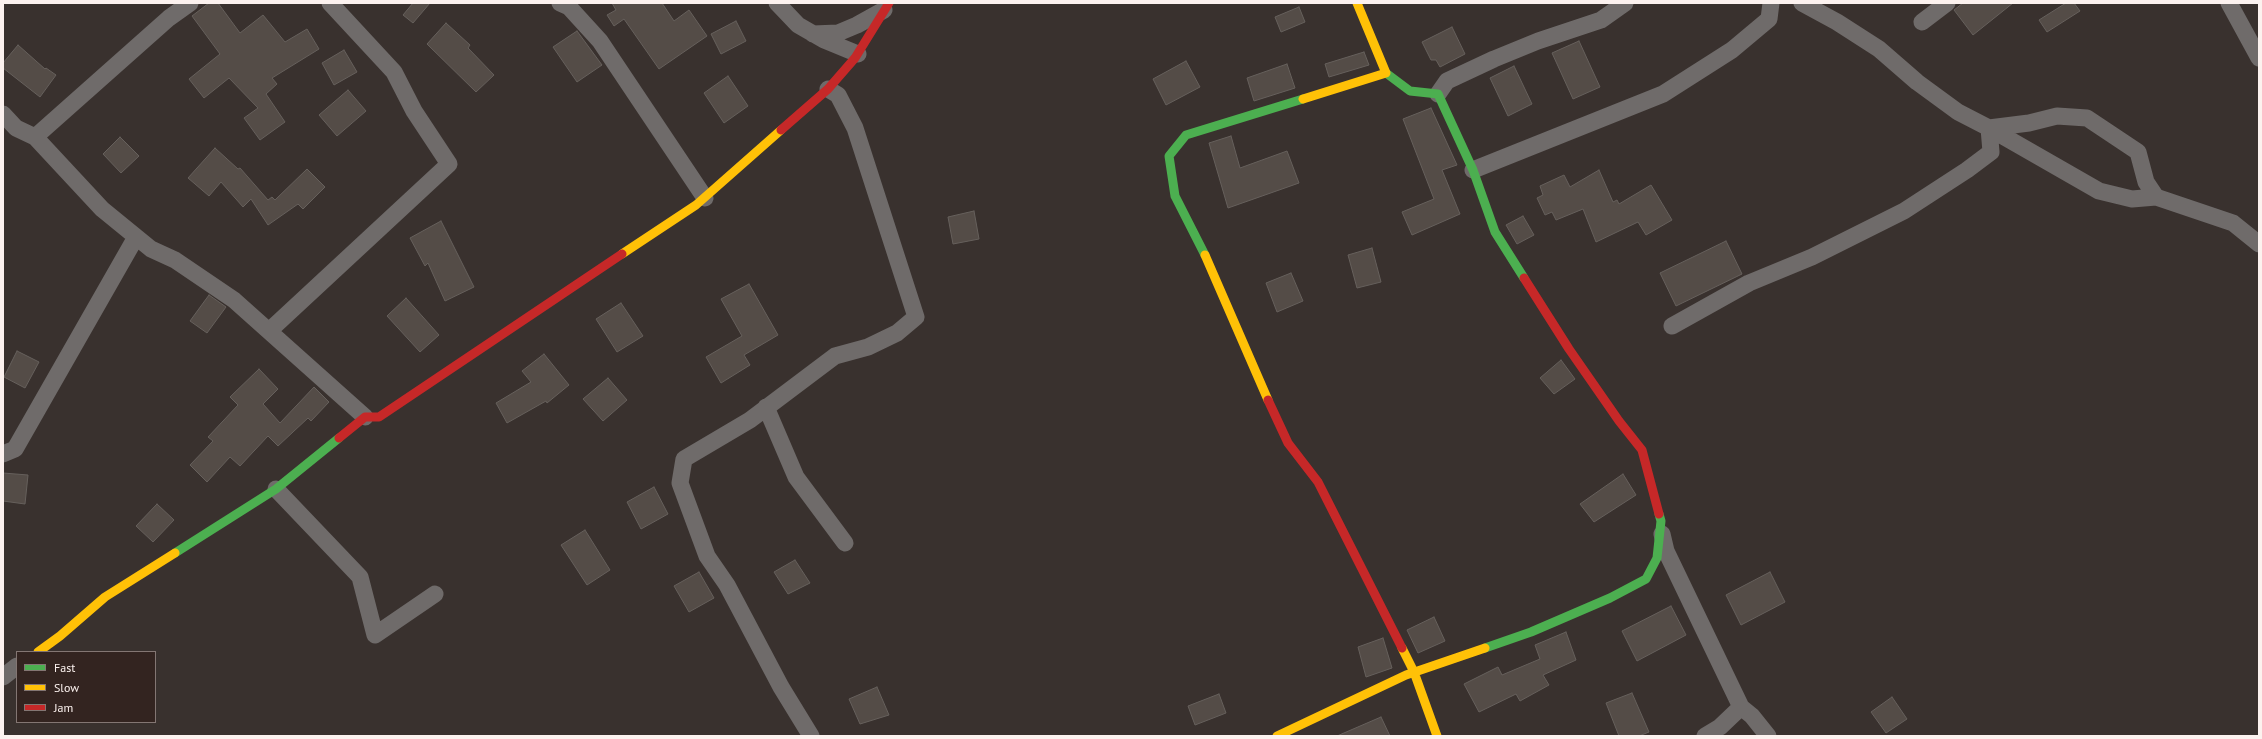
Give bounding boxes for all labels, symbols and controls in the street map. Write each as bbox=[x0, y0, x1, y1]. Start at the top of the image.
legend bbox=[16, 651, 156, 723]
text: Fast bbox=[54, 660, 75, 675]
text: Slow bbox=[54, 680, 79, 695]
text: Jam bbox=[54, 700, 73, 715]

